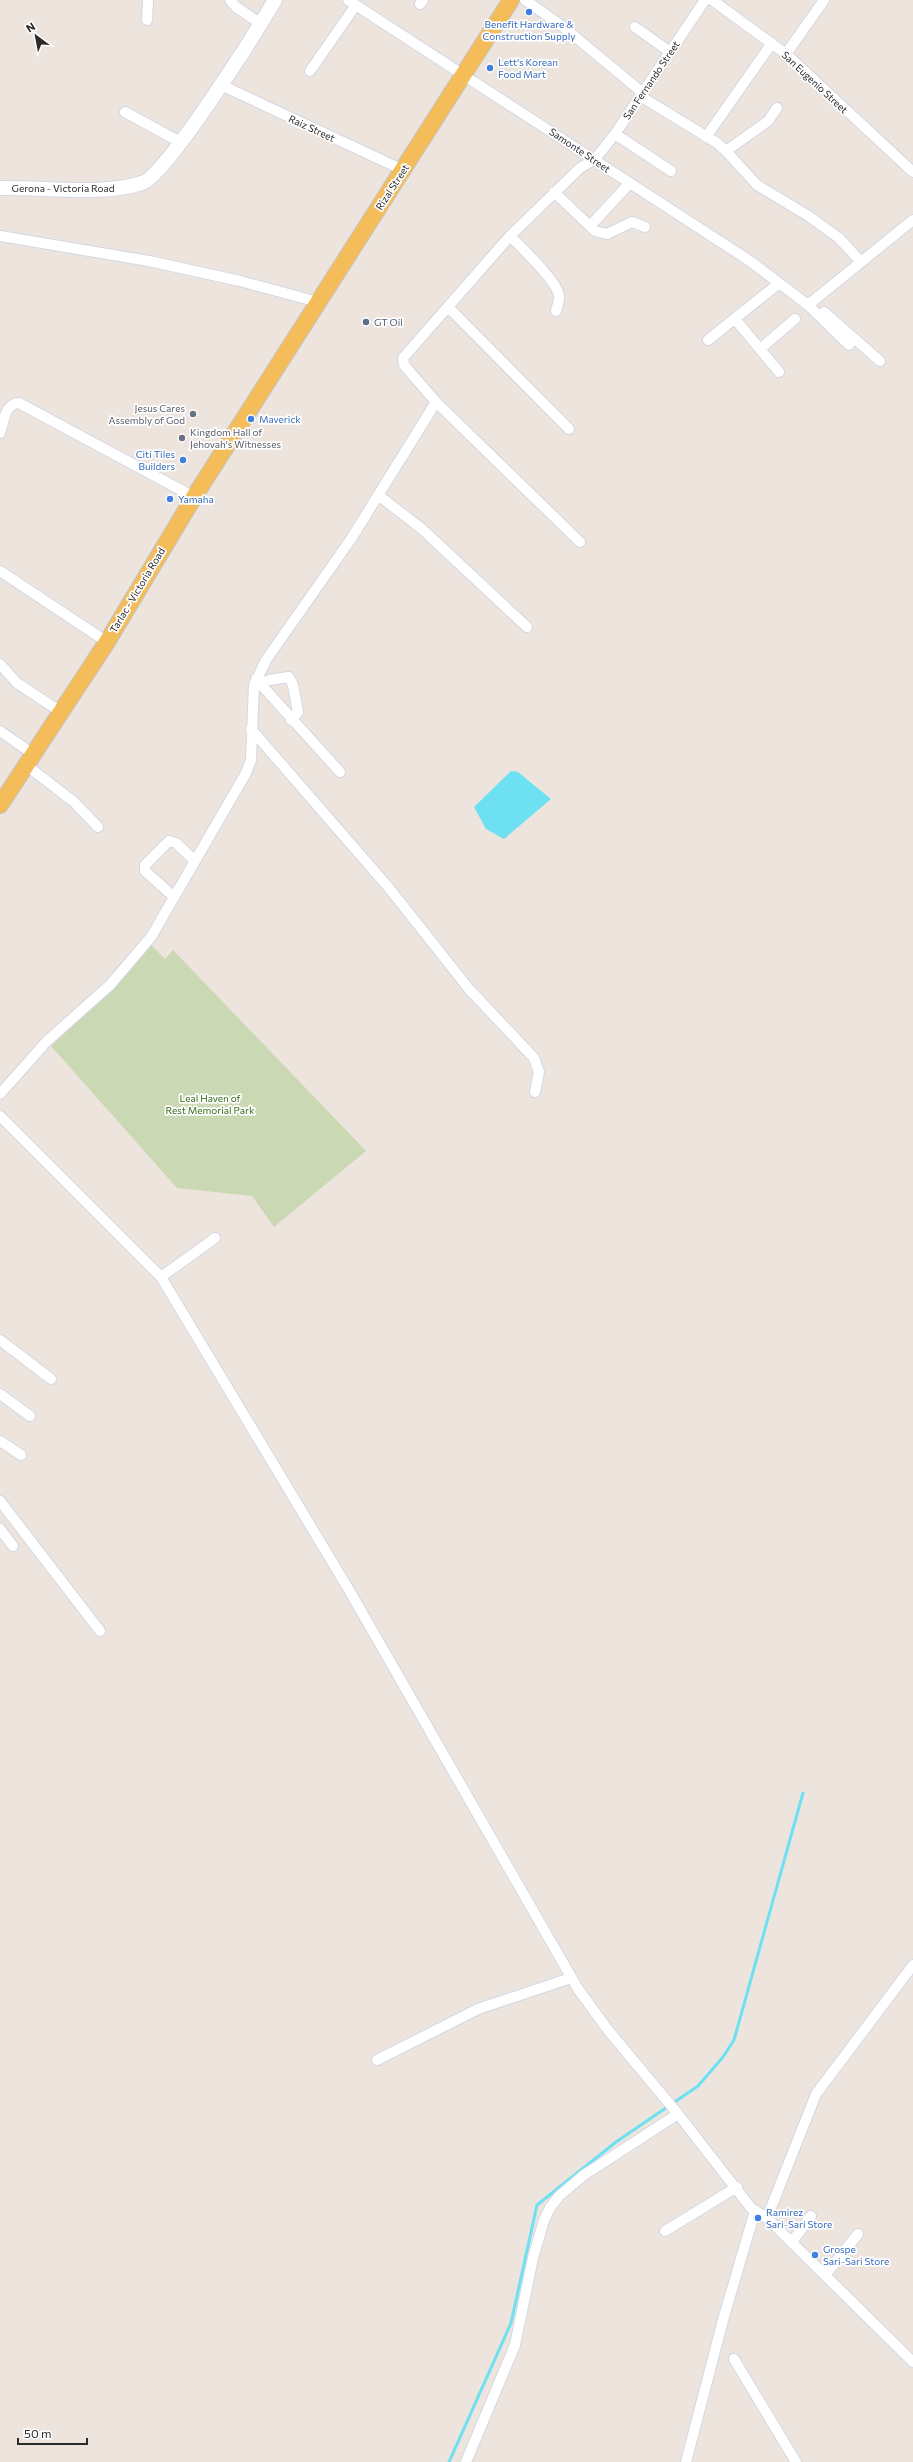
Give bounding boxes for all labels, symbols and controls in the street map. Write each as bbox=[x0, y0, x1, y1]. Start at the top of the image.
marker: Benefit Hardware & Construction Supply bbox=[524, 7, 534, 17]
north arrow bbox=[16, 16, 56, 56]
place label: Benefit Hardware & Construction Supply bbox=[483, 18, 576, 42]
text: N bbox=[23, 19, 37, 35]
street label: San Fernando Street bbox=[620, 38, 682, 122]
street label: San Eugenio Street bbox=[780, 49, 850, 115]
place label: Lett's Korean Food Mart bbox=[498, 56, 558, 80]
marker: Lett's Korean Food Mart bbox=[485, 63, 495, 73]
street label: Raiz Street bbox=[287, 112, 337, 144]
street label: Samonte Street bbox=[547, 125, 613, 175]
street label: Rizal Street bbox=[373, 162, 411, 212]
street label: Gerona - Victoria Road bbox=[12, 182, 115, 194]
place label: GT Oil bbox=[374, 316, 403, 328]
marker: GT Oil bbox=[361, 317, 371, 327]
place label: Jesus Cares Assembly of God bbox=[109, 402, 185, 426]
marker: Jesus Cares Assembly of God bbox=[188, 409, 198, 419]
place label: Maverick bbox=[259, 413, 301, 425]
marker: Maverick bbox=[246, 414, 256, 424]
place label: Kingdom Hall of Jehovah's Witnesses bbox=[190, 426, 281, 450]
marker: Kingdom Hall of Jehovah's Witnesses bbox=[177, 433, 187, 443]
place label: Citi Tiles Builders bbox=[136, 448, 175, 472]
marker: Citi Tiles Builders bbox=[178, 455, 188, 465]
place label: Yamaha bbox=[178, 493, 214, 505]
marker: Yamaha bbox=[165, 494, 175, 504]
street label: Tarlac - Victoria Road bbox=[107, 545, 167, 635]
park label: Leal Haven of Rest Memorial Park bbox=[166, 1092, 255, 1116]
place label: Ramirez Sari-Sari Store bbox=[766, 2206, 832, 2230]
marker: Ramirez Sari-Sari Store bbox=[753, 2213, 763, 2223]
place label: Grospe Sari-Sari Store bbox=[823, 2243, 889, 2267]
marker: Grospe Sari-Sari Store bbox=[810, 2250, 820, 2260]
scale bar bbox=[18, 2420, 87, 2446]
text: 50 m bbox=[24, 2426, 52, 2440]

